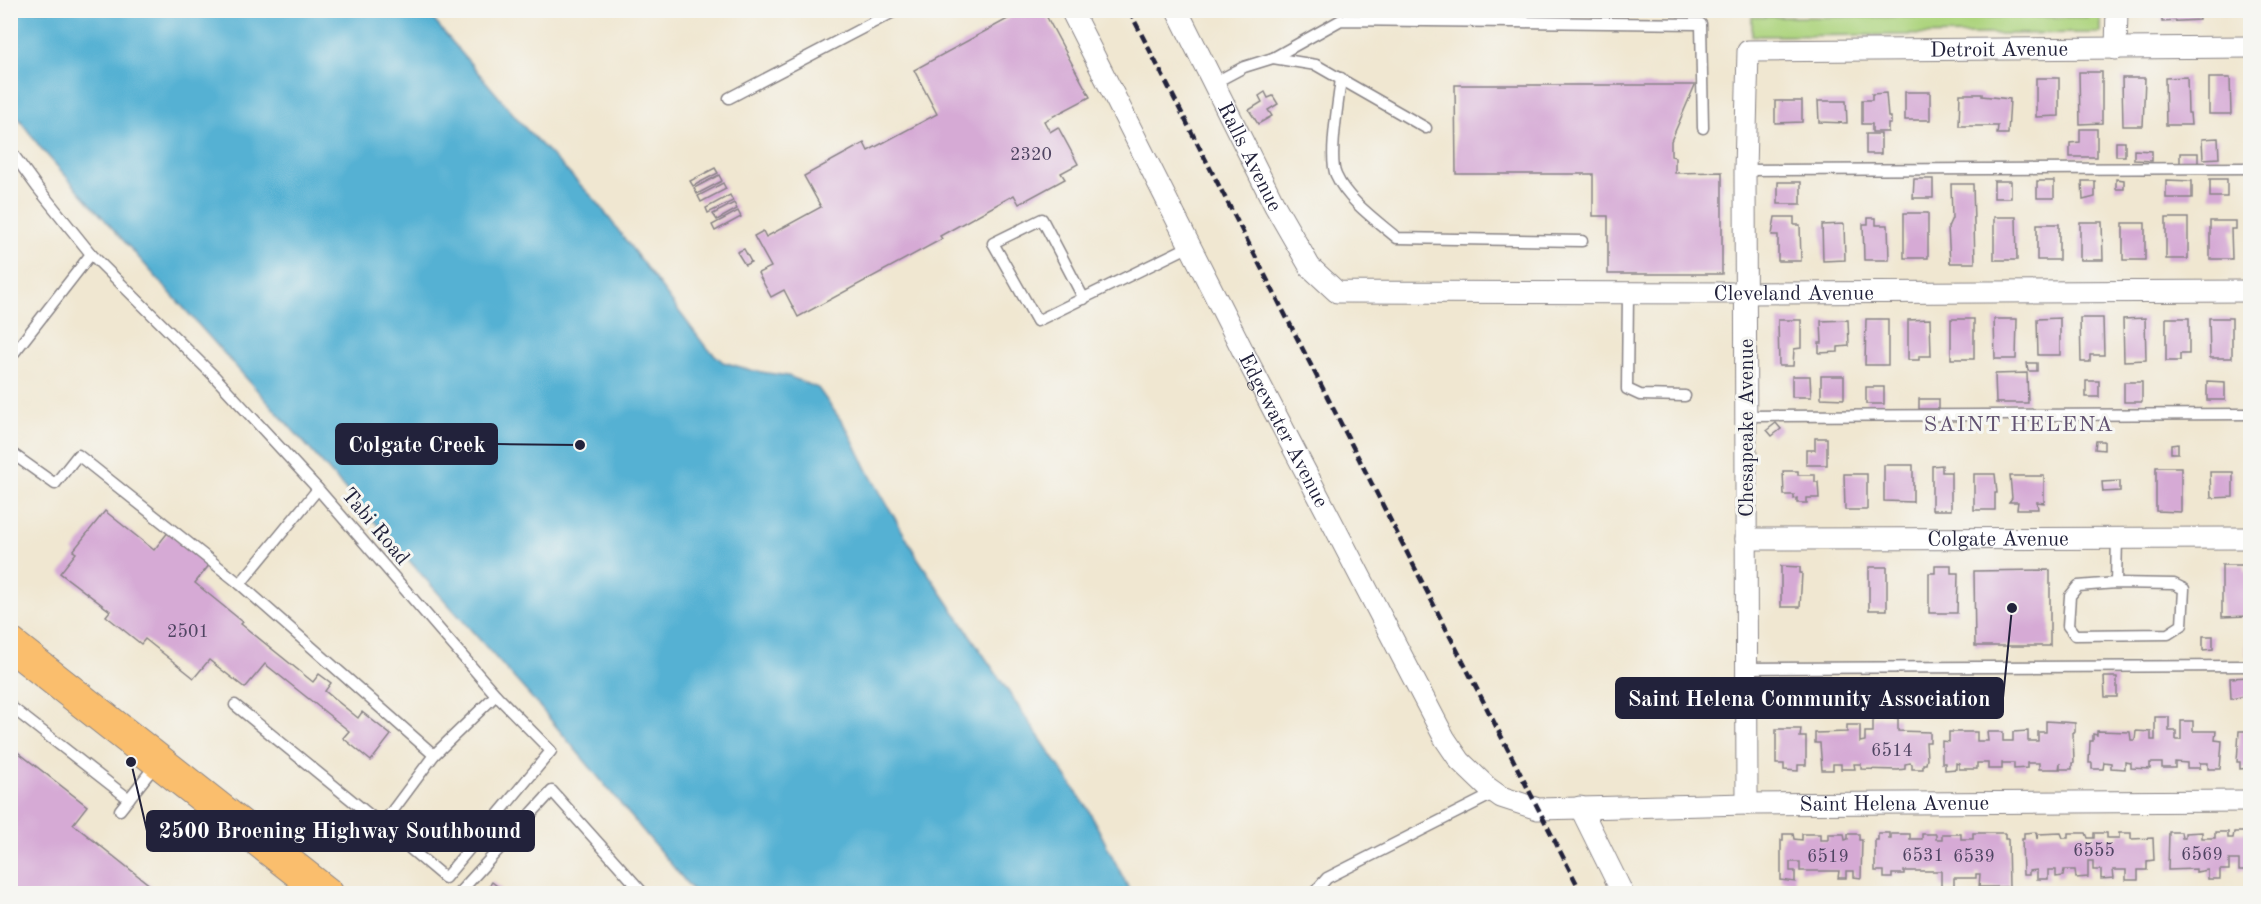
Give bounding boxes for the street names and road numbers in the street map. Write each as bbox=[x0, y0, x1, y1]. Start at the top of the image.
street label: Detroit Avenue bbox=[1930, 39, 2068, 62]
street label: Ralls Avenue bbox=[1213, 100, 1285, 215]
street label: Cleveland Avenue bbox=[1714, 283, 1874, 305]
street label: Chesapeake Avenue bbox=[1737, 339, 1758, 517]
street label: Edgewater Avenue bbox=[1234, 350, 1331, 511]
street label: Tabi Road bbox=[337, 484, 413, 570]
street label: Colgate Avenue bbox=[1927, 529, 2069, 551]
street label: Saint Helena Avenue bbox=[1800, 794, 1989, 816]

